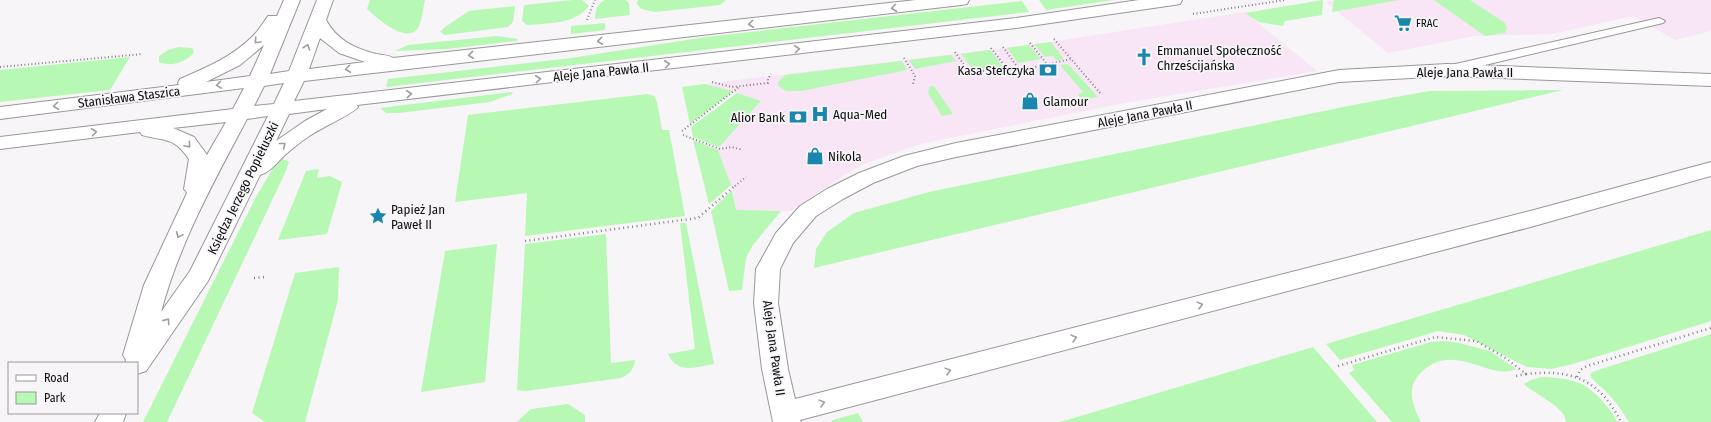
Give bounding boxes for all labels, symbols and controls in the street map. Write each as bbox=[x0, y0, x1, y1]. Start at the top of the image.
one-way arrow bbox=[891, 3, 897, 12]
supermarket icon: FRAC bbox=[1393, 13, 1413, 33]
place label: FRAC bbox=[1416, 17, 1438, 30]
one-way arrow bbox=[748, 19, 754, 28]
one-way arrow bbox=[597, 36, 603, 45]
one-way arrow bbox=[255, 37, 262, 44]
place label: Emmanuel Społeczność Chrześcijańska bbox=[1157, 43, 1282, 73]
one-way arrow bbox=[302, 44, 310, 51]
one-way arrow bbox=[794, 45, 800, 54]
church icon: Emmanuel Społeczność Chrześcijańska bbox=[1134, 47, 1154, 67]
one-way arrow bbox=[468, 50, 474, 59]
street label: Aleje Jana Pawła II bbox=[552, 60, 650, 84]
one-way arrow bbox=[664, 60, 671, 69]
bank icon: Kasa Stefczyka bbox=[1038, 60, 1058, 80]
place label: Kasa Stefczyka bbox=[958, 63, 1035, 78]
one-way arrow bbox=[345, 64, 351, 73]
street label: Aleje Jana Pawła II bbox=[1417, 65, 1513, 80]
one-way arrow bbox=[535, 75, 541, 84]
one-way arrow bbox=[216, 81, 222, 90]
street label: Stanisława Staszica bbox=[77, 83, 181, 111]
one-way arrow bbox=[406, 89, 412, 98]
shop icon: Glamour bbox=[1020, 91, 1040, 111]
place label: Glamour bbox=[1043, 94, 1089, 109]
street label: Aleje Jana Pawła II bbox=[1096, 97, 1194, 131]
one-way arrow bbox=[53, 101, 59, 110]
hospital icon: Aqua-Med bbox=[810, 104, 830, 124]
bank icon: Alior Bank bbox=[788, 107, 808, 127]
place label: Aqua-Med bbox=[833, 107, 887, 122]
place label: Alior Bank bbox=[731, 110, 786, 125]
street label: Księdza Jerzego Popiełuszki bbox=[204, 119, 282, 257]
one-way arrow bbox=[91, 128, 97, 137]
one-way arrow bbox=[184, 140, 191, 148]
one-way arrow bbox=[278, 143, 285, 150]
shop icon: Nikola bbox=[805, 146, 825, 166]
place label: Nikola bbox=[828, 149, 862, 164]
place label: Papież Jan Paweł II bbox=[391, 202, 445, 232]
place icon: Papież Jan Paweł II bbox=[368, 206, 388, 226]
one-way arrow bbox=[175, 231, 183, 238]
street label: Aleje Jana Pawła II bbox=[760, 299, 788, 397]
one-way arrow bbox=[1196, 301, 1203, 310]
one-way arrow bbox=[163, 318, 170, 325]
one-way arrow bbox=[1070, 334, 1077, 343]
legend bbox=[8, 362, 138, 414]
one-way arrow bbox=[945, 367, 951, 375]
text: Road bbox=[44, 371, 69, 385]
text: Park bbox=[44, 391, 66, 405]
one-way arrow bbox=[818, 399, 825, 408]

